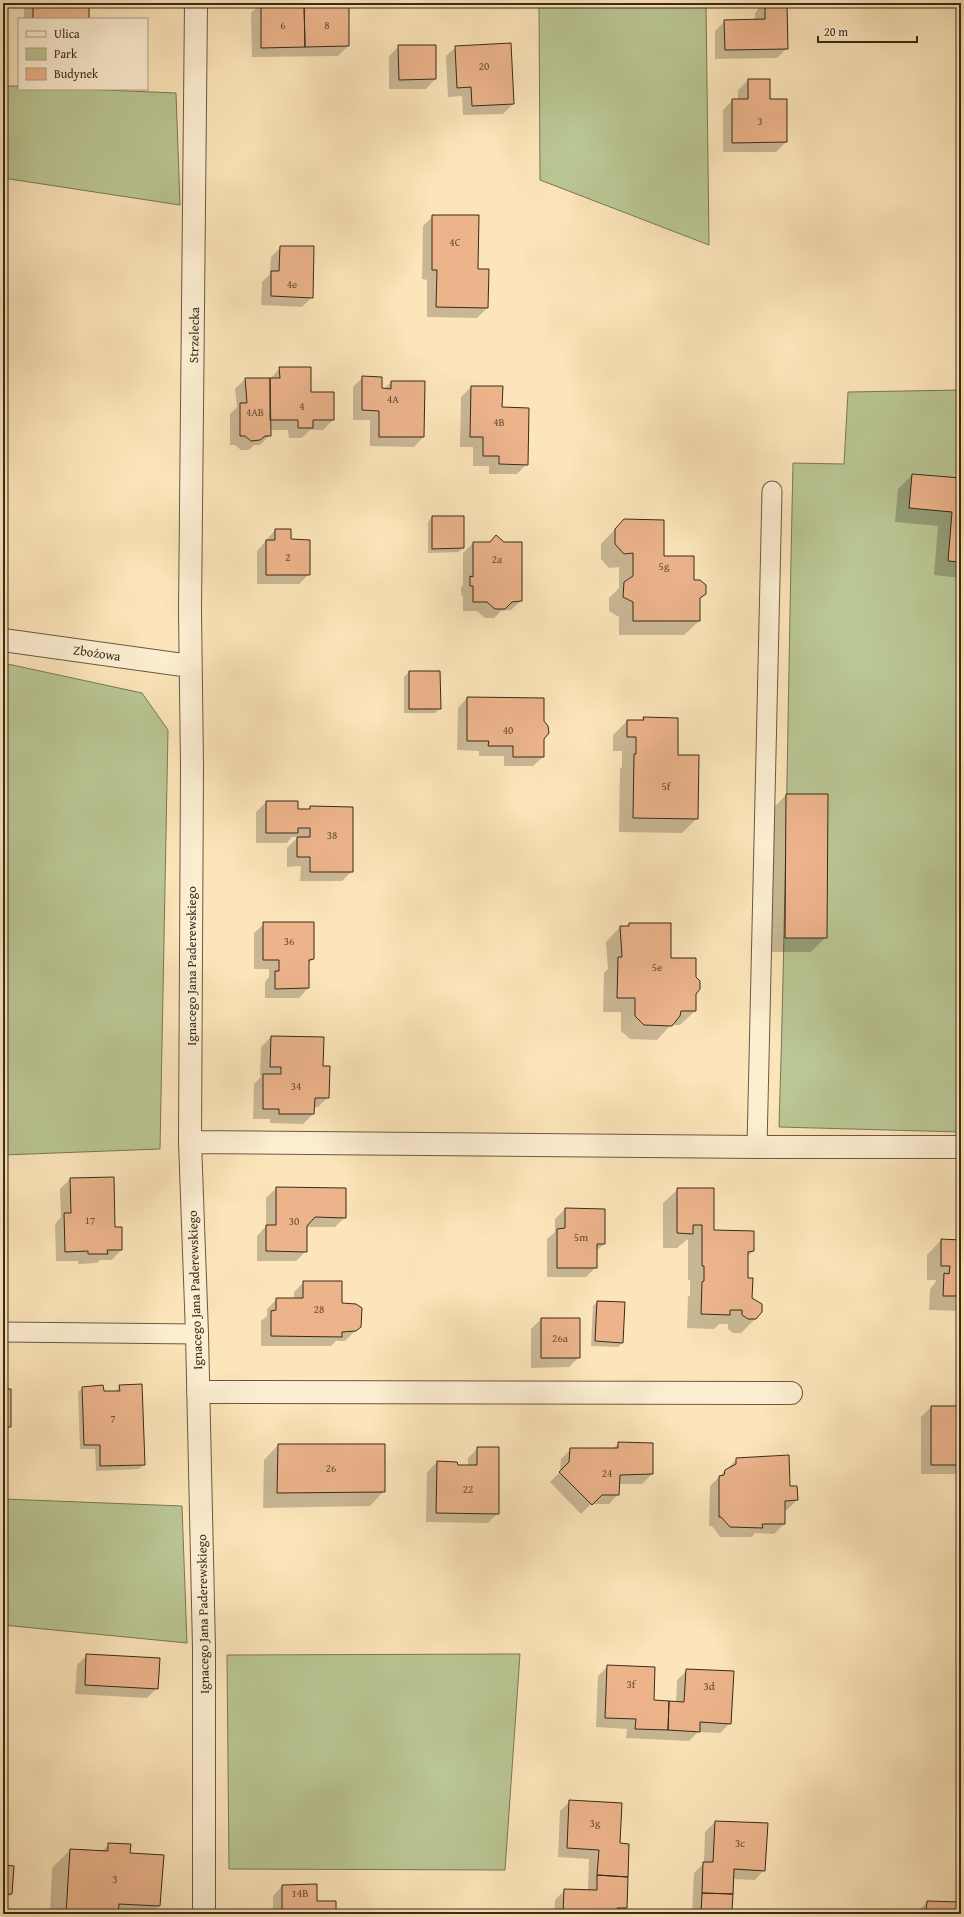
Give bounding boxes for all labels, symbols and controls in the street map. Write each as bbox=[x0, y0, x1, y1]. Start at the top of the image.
house number: 6 bbox=[280, 17, 286, 33]
house number: 8 bbox=[324, 17, 330, 33]
legend bbox=[18, 18, 148, 90]
scale bar bbox=[818, 18, 917, 44]
text: 20 m bbox=[824, 23, 848, 40]
text: Ulica bbox=[54, 25, 80, 42]
text: Park bbox=[54, 45, 78, 62]
house number: 20 bbox=[479, 58, 489, 74]
text: Budynek bbox=[54, 65, 99, 82]
house number: 3 bbox=[757, 113, 763, 129]
house number: 4C bbox=[449, 234, 461, 250]
house number: 4e bbox=[287, 276, 297, 292]
street label: Strzelecka bbox=[184, 306, 204, 363]
house number: 4A bbox=[387, 391, 399, 407]
house number: 4 bbox=[299, 398, 305, 414]
house number: 4AB bbox=[246, 404, 264, 420]
house number: 4B bbox=[493, 414, 505, 430]
house number: 2 bbox=[285, 549, 291, 565]
house number: 2a bbox=[492, 551, 503, 567]
house number: 5g bbox=[659, 558, 670, 574]
street label: Zbożowa bbox=[72, 640, 123, 666]
house number: 40 bbox=[503, 722, 513, 738]
house number: 5f bbox=[662, 778, 672, 794]
house number: 38 bbox=[327, 827, 337, 843]
street label: Ignacego Jana Paderewskiego bbox=[182, 886, 201, 1046]
house number: 36 bbox=[284, 933, 294, 949]
house number: 5e bbox=[652, 959, 662, 975]
house number: 34 bbox=[291, 1078, 301, 1094]
street label: Ignacego Jana Paderewskiego bbox=[183, 1210, 207, 1370]
house number: 17 bbox=[85, 1212, 95, 1228]
house number: 30 bbox=[289, 1213, 299, 1229]
house number: 5m bbox=[574, 1229, 588, 1245]
house number: 28 bbox=[314, 1301, 324, 1317]
house number: 26a bbox=[552, 1330, 569, 1346]
house number: 7 bbox=[110, 1410, 116, 1426]
house number: 26 bbox=[326, 1460, 336, 1476]
house number: 24 bbox=[602, 1465, 612, 1481]
house number: 22 bbox=[463, 1481, 473, 1497]
street label: Ignacego Jana Paderewskiego bbox=[192, 1534, 214, 1694]
house number: 3f bbox=[627, 1676, 637, 1692]
house number: 3d bbox=[703, 1678, 715, 1694]
house number: 3g bbox=[590, 1815, 601, 1831]
house number: 3c bbox=[735, 1835, 745, 1851]
house number: 3 bbox=[112, 1871, 118, 1887]
house number: 14B bbox=[292, 1885, 308, 1901]

